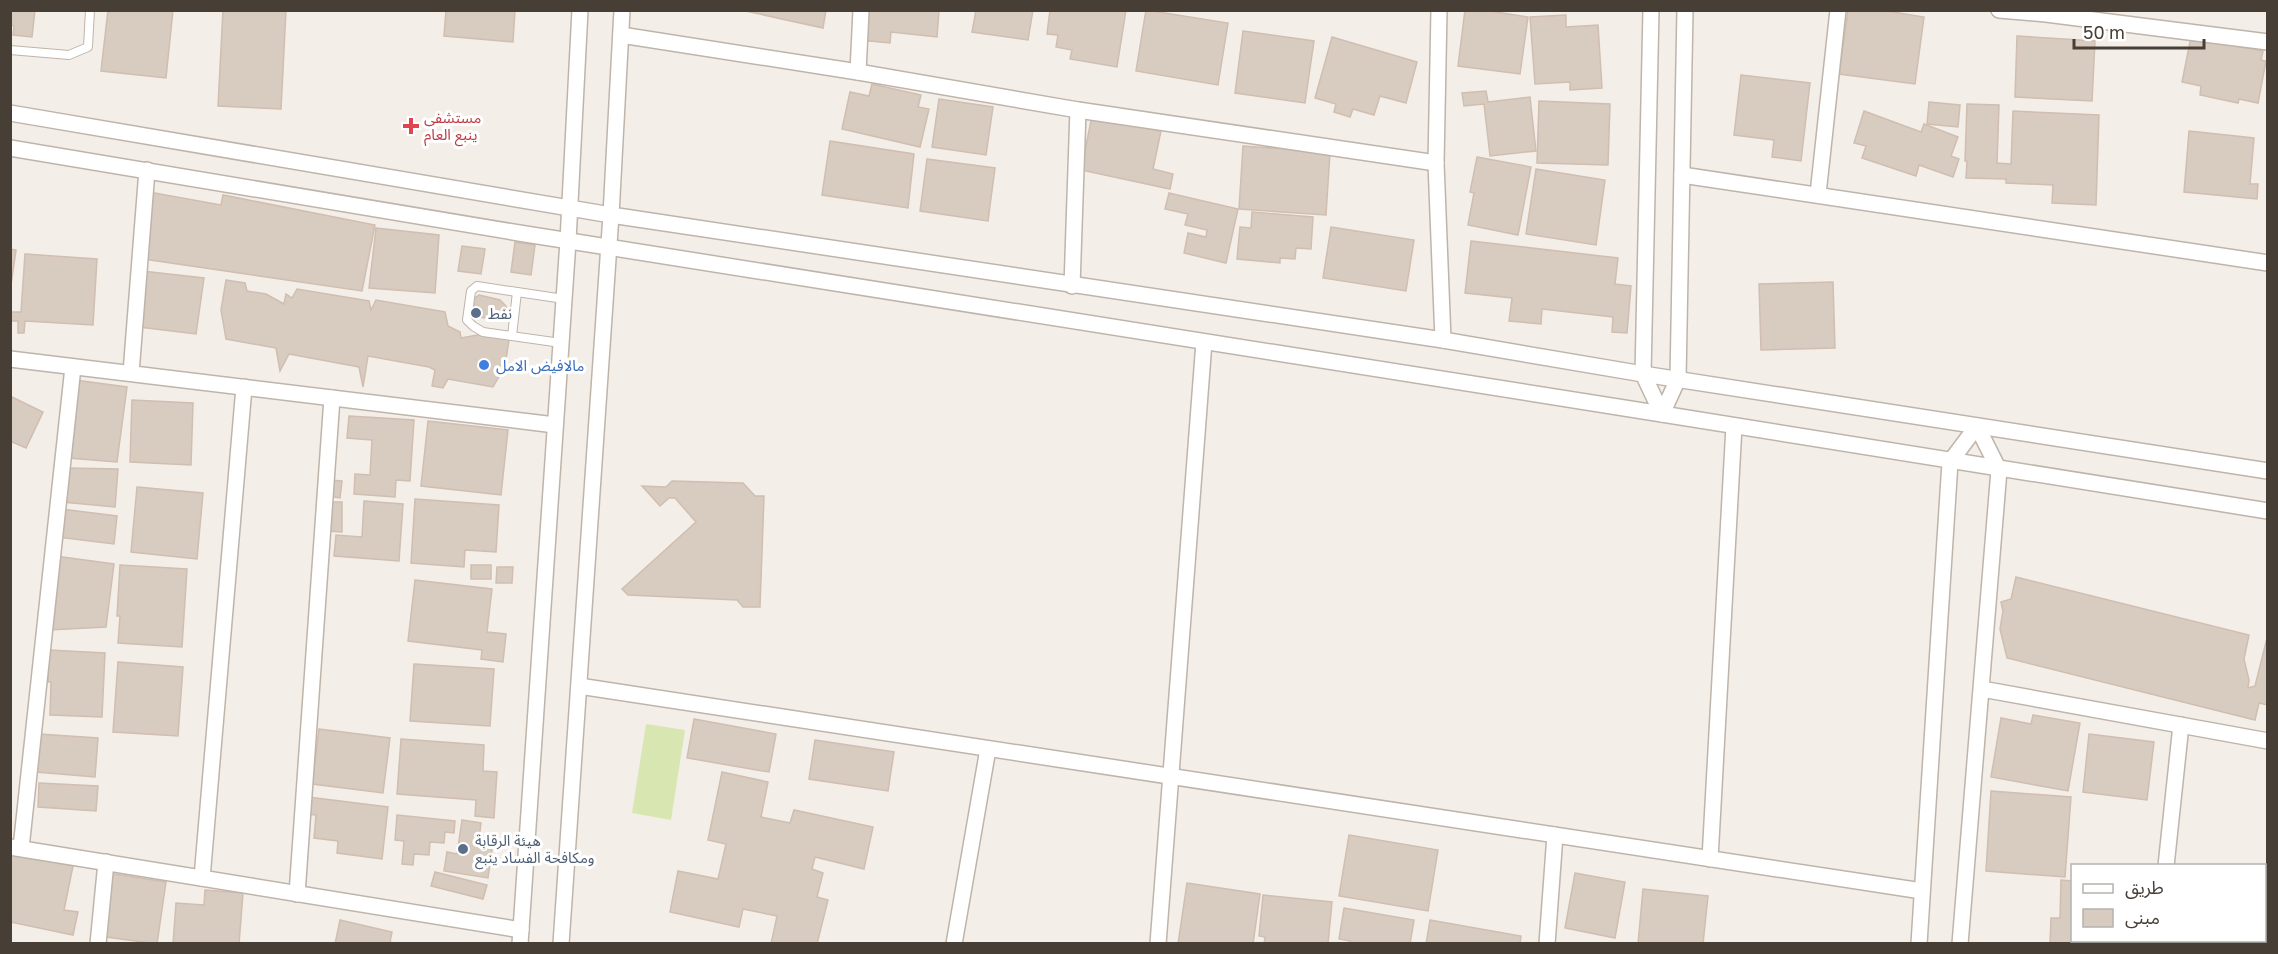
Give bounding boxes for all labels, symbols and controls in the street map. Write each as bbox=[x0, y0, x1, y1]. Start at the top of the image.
scale bar bbox=[2074, 12, 2204, 50]
text: 50 m bbox=[2083, 21, 2125, 43]
place label: مستشفى ينبع العام bbox=[424, 108, 481, 147]
marker: مستشفى ينبع العام bbox=[402, 117, 420, 135]
place label: نفط bbox=[488, 304, 512, 322]
marker: نفط bbox=[469, 306, 483, 320]
place label: مالافيض الامل bbox=[496, 356, 584, 375]
marker: مالافيض الامل bbox=[477, 358, 491, 372]
place label: هيئة الرقابة ومكافحة الفساد ينبع bbox=[475, 831, 595, 870]
marker: هيئة الرقابة ومكافحة الفساد ينبع bbox=[456, 842, 470, 856]
legend bbox=[2071, 864, 2266, 942]
text: طريق bbox=[2125, 876, 2164, 899]
text: مبنى bbox=[2125, 906, 2160, 929]

